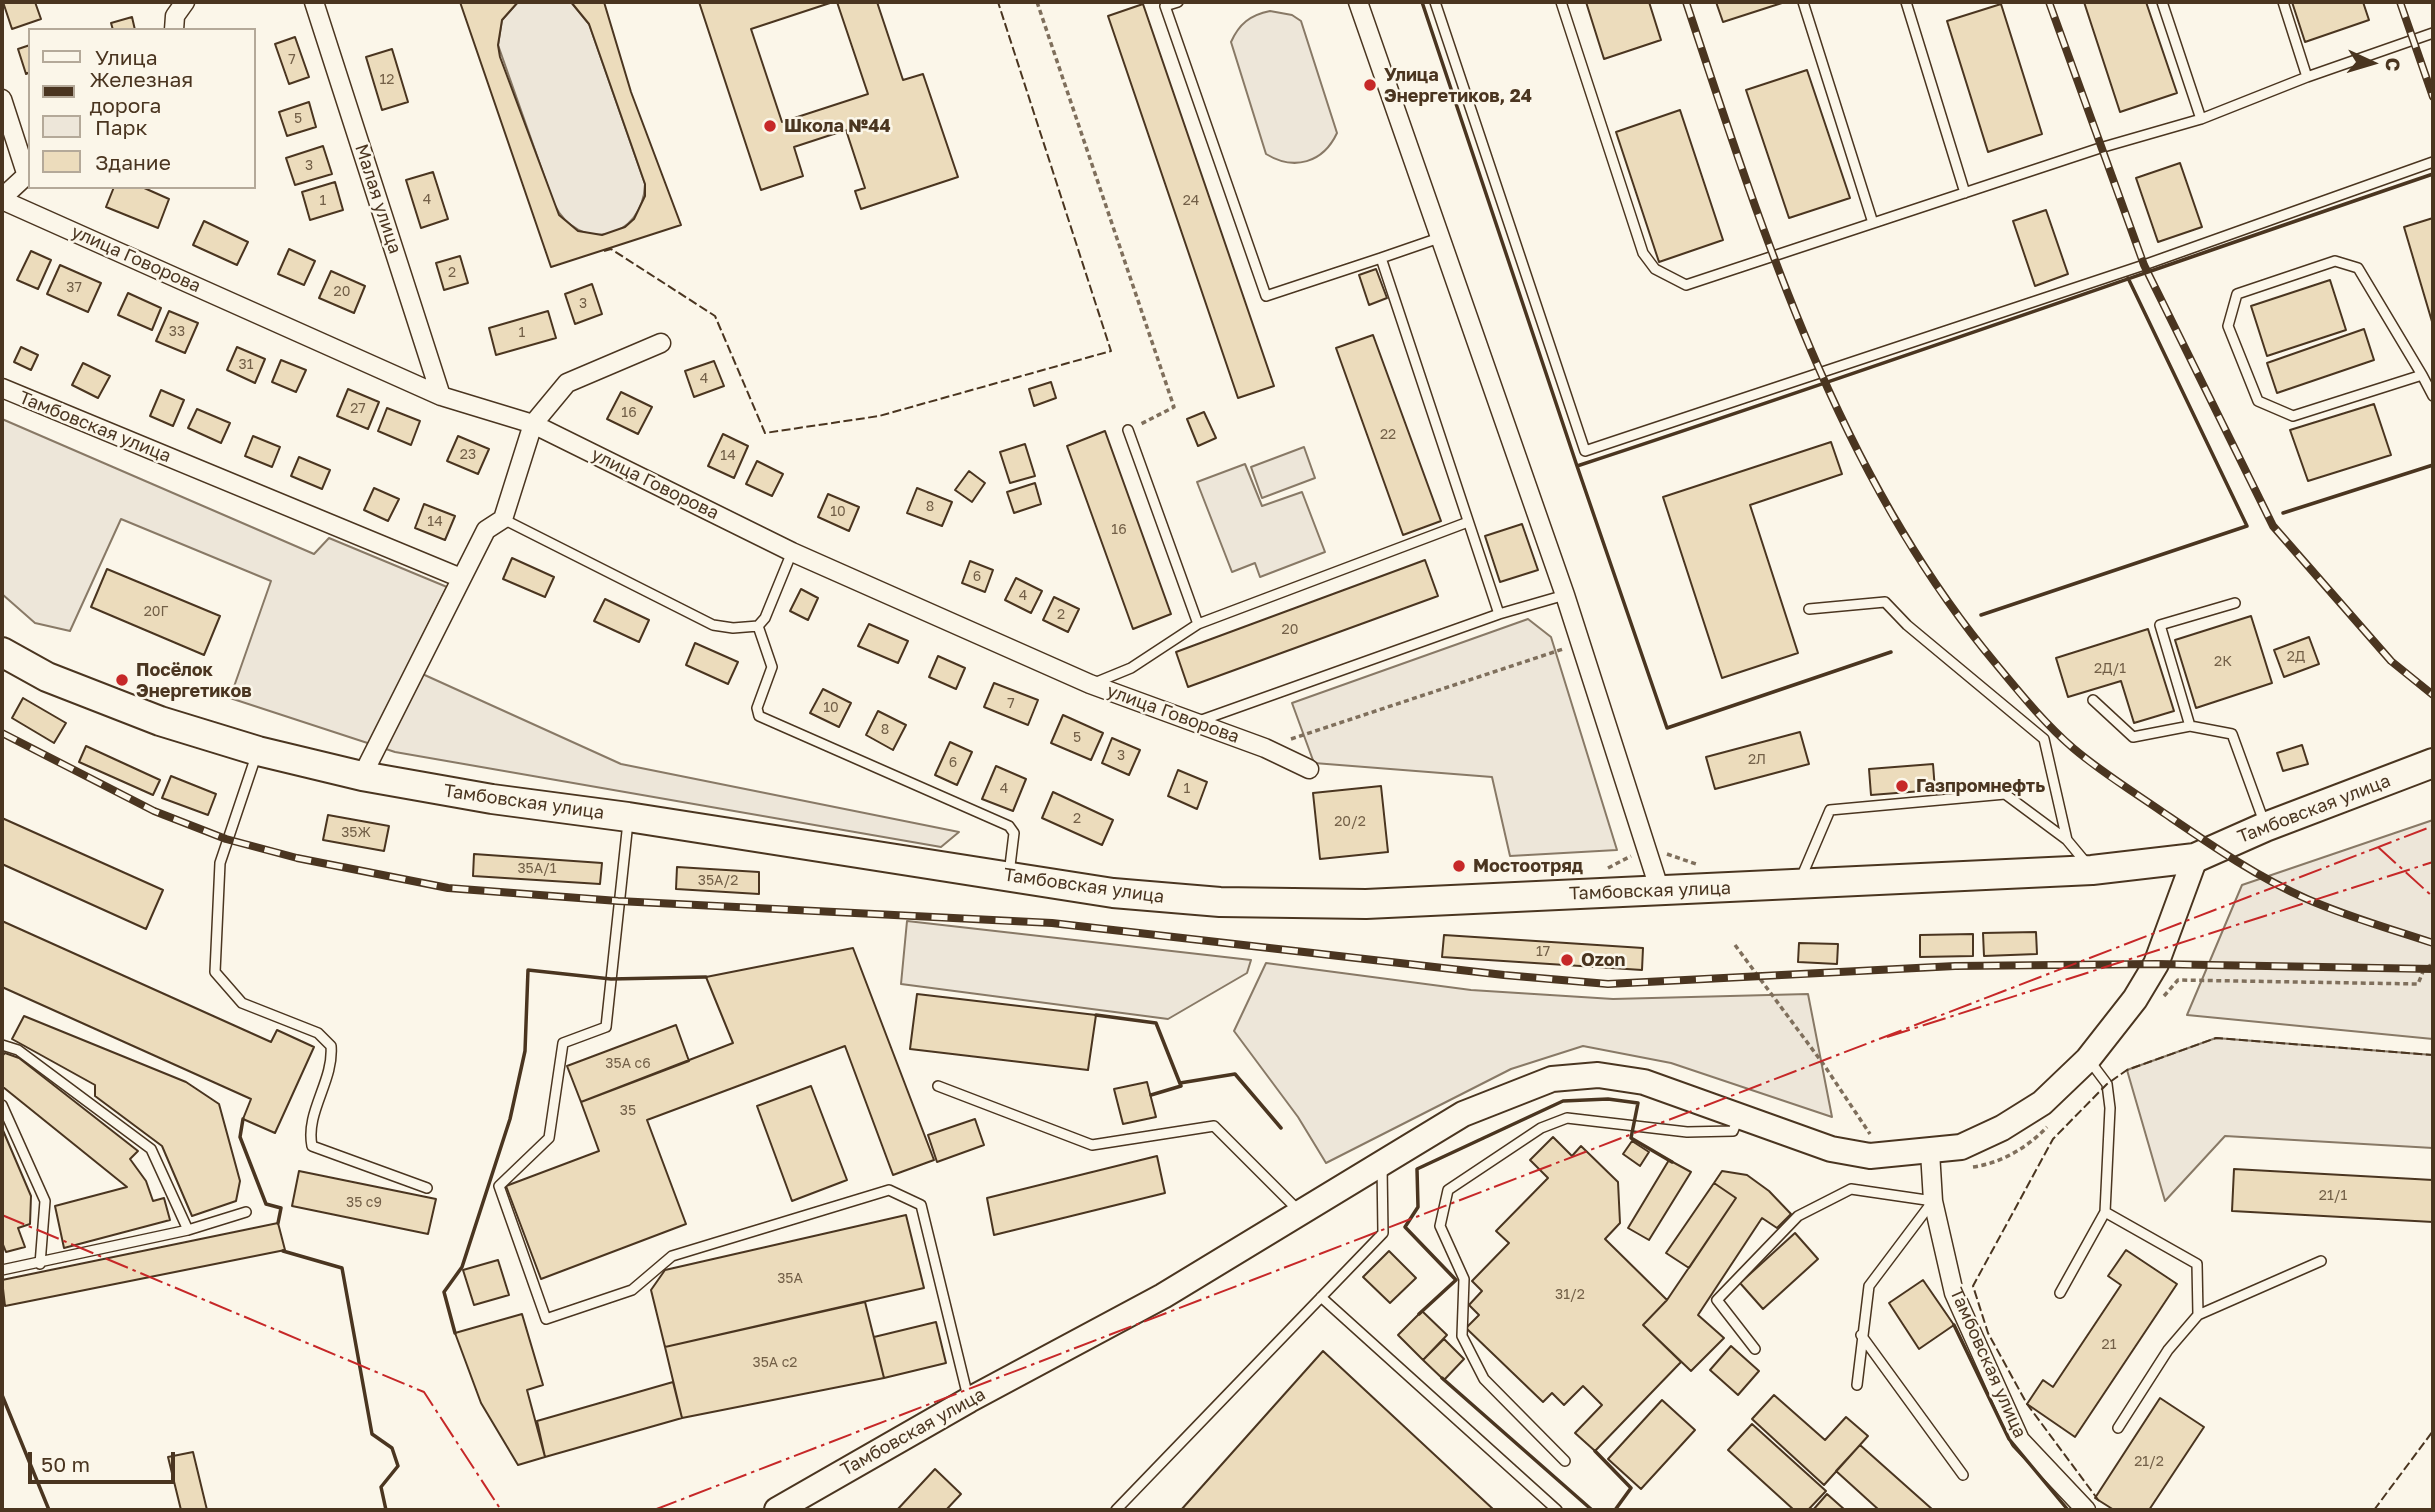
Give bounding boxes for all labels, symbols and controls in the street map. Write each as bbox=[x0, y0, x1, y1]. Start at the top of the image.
legend bbox=[28, 28, 256, 189]
north arrow bbox=[2337, 28, 2407, 98]
text: Улица bbox=[95, 44, 158, 70]
house number: 7 bbox=[288, 52, 296, 68]
text: С bbox=[2382, 57, 2405, 72]
place label: Улица Энергетиков, 24 bbox=[1384, 64, 1532, 106]
text: Железная дорога bbox=[89, 66, 193, 118]
house number: 12 bbox=[380, 72, 394, 88]
marker: Улица Энергетиков, 24 bbox=[1362, 77, 1378, 93]
house number: 5 bbox=[294, 111, 302, 127]
text: Парк bbox=[95, 114, 148, 140]
place label: Школа №44 bbox=[784, 115, 891, 137]
marker: Школа №44 bbox=[762, 118, 778, 134]
street label: Малая улица bbox=[350, 142, 406, 256]
text: Здание bbox=[95, 149, 171, 175]
house number: 3 bbox=[305, 158, 313, 174]
house number: 4 bbox=[423, 192, 431, 208]
house number: 1 bbox=[320, 193, 326, 209]
house number: 24 bbox=[1183, 193, 1199, 209]
street label: улица Говорова bbox=[68, 221, 204, 297]
house number: 2 bbox=[448, 265, 456, 281]
house number: 37 bbox=[66, 280, 82, 296]
house number: 20 bbox=[334, 284, 350, 300]
house number: 3 bbox=[579, 296, 587, 312]
house number: 33 bbox=[169, 324, 185, 340]
house number: 1 bbox=[519, 325, 525, 341]
house number: 31 bbox=[239, 357, 253, 373]
house number: 4 bbox=[700, 371, 708, 387]
street label: Тамбовская улица bbox=[16, 387, 174, 467]
house number: 27 bbox=[350, 401, 366, 417]
house number: 16 bbox=[621, 405, 637, 421]
house number: 22 bbox=[1380, 427, 1396, 443]
street label: улица Говорова bbox=[588, 444, 722, 524]
house number: 23 bbox=[460, 447, 476, 463]
house number: 14 bbox=[720, 448, 736, 464]
house number: 8 bbox=[926, 499, 934, 515]
house number: 10 bbox=[830, 504, 846, 520]
house number: 14 bbox=[427, 514, 443, 530]
house number: 16 bbox=[1111, 522, 1127, 538]
house number: 6 bbox=[973, 569, 981, 585]
house number: 4 bbox=[1019, 588, 1027, 604]
house number: 20Г bbox=[144, 604, 168, 620]
house number: 2 bbox=[1057, 607, 1065, 623]
house number: 20 bbox=[1282, 622, 1298, 638]
house number: 2Д bbox=[2287, 649, 2305, 665]
house number: 2К bbox=[2214, 654, 2232, 670]
place label: Посёлок Энергетиков bbox=[136, 659, 252, 702]
house number: 2Д/1 bbox=[2094, 661, 2126, 677]
marker: Посёлок Энергетиков bbox=[114, 672, 130, 688]
street label: улица Говорова bbox=[1104, 680, 1242, 748]
house number: 7 bbox=[1007, 696, 1015, 712]
house number: 10 bbox=[823, 700, 839, 716]
house number: 8 bbox=[881, 722, 889, 738]
house number: 5 bbox=[1073, 730, 1081, 746]
house number: 3 bbox=[1117, 748, 1125, 764]
house number: 2Л bbox=[1748, 752, 1766, 768]
house number: 6 bbox=[949, 755, 957, 771]
street label: Тамбовская улица bbox=[2235, 770, 2393, 848]
place label: Газпромнефть bbox=[1916, 775, 2045, 797]
marker: Газпромнефть bbox=[1894, 778, 1910, 794]
street label: Тамбовская улица bbox=[442, 780, 606, 824]
house number: 4 bbox=[1000, 781, 1008, 797]
house number: 1 bbox=[1184, 781, 1190, 797]
house number: 2 bbox=[1073, 811, 1081, 827]
house number: 20/2 bbox=[1334, 814, 1366, 830]
house number: 35Ж bbox=[341, 825, 371, 841]
place label: Мостоотряд bbox=[1473, 855, 1583, 877]
marker: Мостоотряд bbox=[1451, 858, 1467, 874]
house number: 35А/1 bbox=[517, 861, 557, 877]
street label: Тамбовская улица bbox=[1002, 864, 1166, 908]
house number: 35А/2 bbox=[698, 873, 738, 889]
street label: Тамбовская улица bbox=[1569, 877, 1731, 905]
house number: 17 bbox=[1536, 944, 1550, 960]
place label: Ozon bbox=[1581, 949, 1625, 971]
marker: Ozon bbox=[1559, 952, 1575, 968]
house number: 35А с6 bbox=[605, 1056, 651, 1072]
house number: 35 bbox=[620, 1103, 636, 1119]
house number: 21/1 bbox=[2319, 1188, 2347, 1204]
house number: 35 с9 bbox=[346, 1195, 382, 1211]
house number: 35А bbox=[777, 1271, 803, 1287]
street label: Тамбовская улица bbox=[1945, 1285, 2031, 1441]
house number: 31/2 bbox=[1555, 1287, 1585, 1303]
house number: 21 bbox=[2102, 1337, 2116, 1353]
house number: 35А с2 bbox=[753, 1355, 797, 1371]
street label: Тамбовская улица bbox=[837, 1383, 989, 1481]
scale bar bbox=[32, 1438, 178, 1482]
text: 50 m bbox=[41, 1451, 90, 1477]
house number: 21/2 bbox=[2134, 1454, 2164, 1470]

